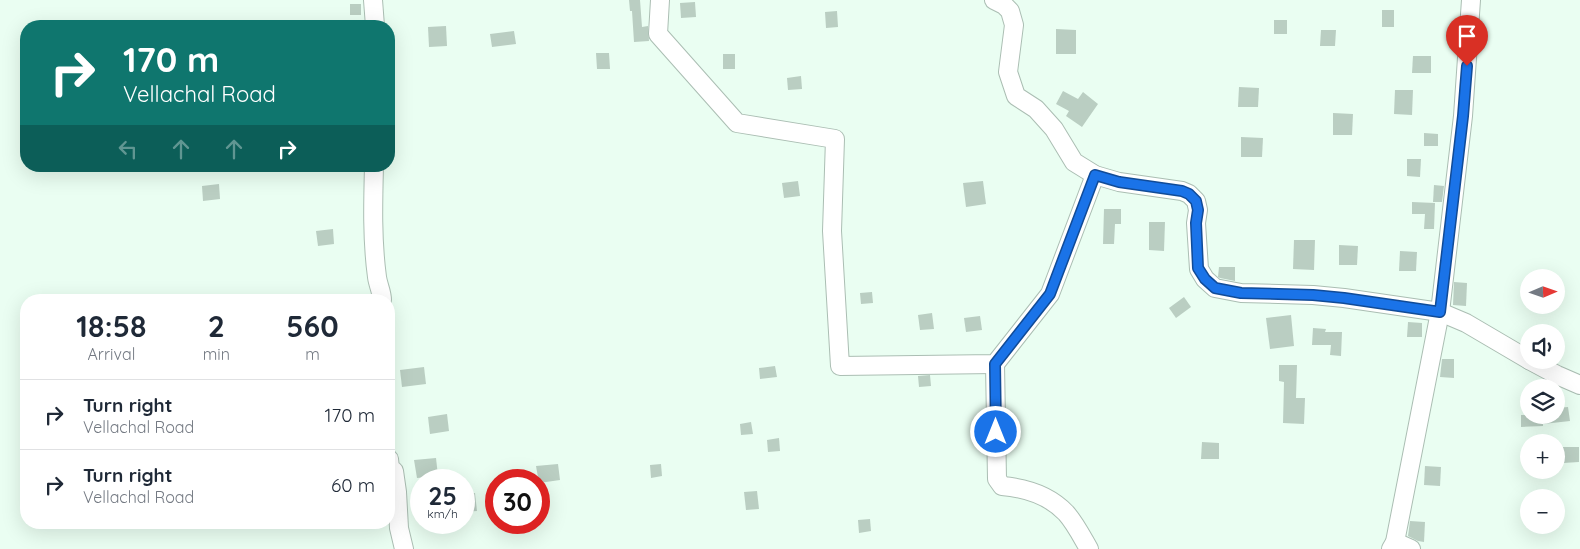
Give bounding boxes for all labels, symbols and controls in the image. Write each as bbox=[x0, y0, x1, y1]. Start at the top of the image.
pin bbox=[1446, 15, 1488, 66]
icon: arrive bbox=[1453, 22, 1481, 50]
text: 170 m bbox=[123, 37, 219, 81]
icon: right bbox=[40, 40, 105, 105]
text: Vellachal Road bbox=[123, 80, 276, 108]
icon: left bbox=[114, 135, 142, 163]
icon: ahead bbox=[167, 135, 195, 163]
icon: ahead bbox=[220, 135, 248, 163]
icon: right bbox=[273, 135, 301, 163]
north arrow bbox=[1520, 269, 1565, 314]
map controls bbox=[1520, 269, 1565, 534]
text: 18:58 bbox=[76, 307, 146, 345]
text: 2 bbox=[208, 307, 225, 345]
text: 560 bbox=[286, 307, 339, 345]
button: sound bbox=[1520, 324, 1565, 369]
text: Arrival bbox=[87, 344, 135, 364]
text: min bbox=[203, 344, 230, 364]
text: m bbox=[305, 344, 320, 364]
button: layers bbox=[1520, 379, 1565, 424]
text: Turn right bbox=[83, 393, 172, 417]
icon: right bbox=[40, 401, 68, 429]
text: 170 m bbox=[324, 403, 375, 427]
position arrow bbox=[969, 405, 1021, 457]
text: Vellachal Road bbox=[83, 417, 194, 437]
button: + bbox=[1520, 434, 1565, 479]
text: Turn right bbox=[83, 463, 172, 487]
speed limit sign: 30 bbox=[485, 469, 550, 534]
icon: right bbox=[40, 471, 68, 499]
text: 60 m bbox=[331, 473, 375, 497]
text: 25 bbox=[428, 480, 457, 511]
text: Vellachal Road bbox=[83, 487, 194, 507]
button: − bbox=[1520, 489, 1565, 534]
text: km/h bbox=[427, 506, 458, 521]

